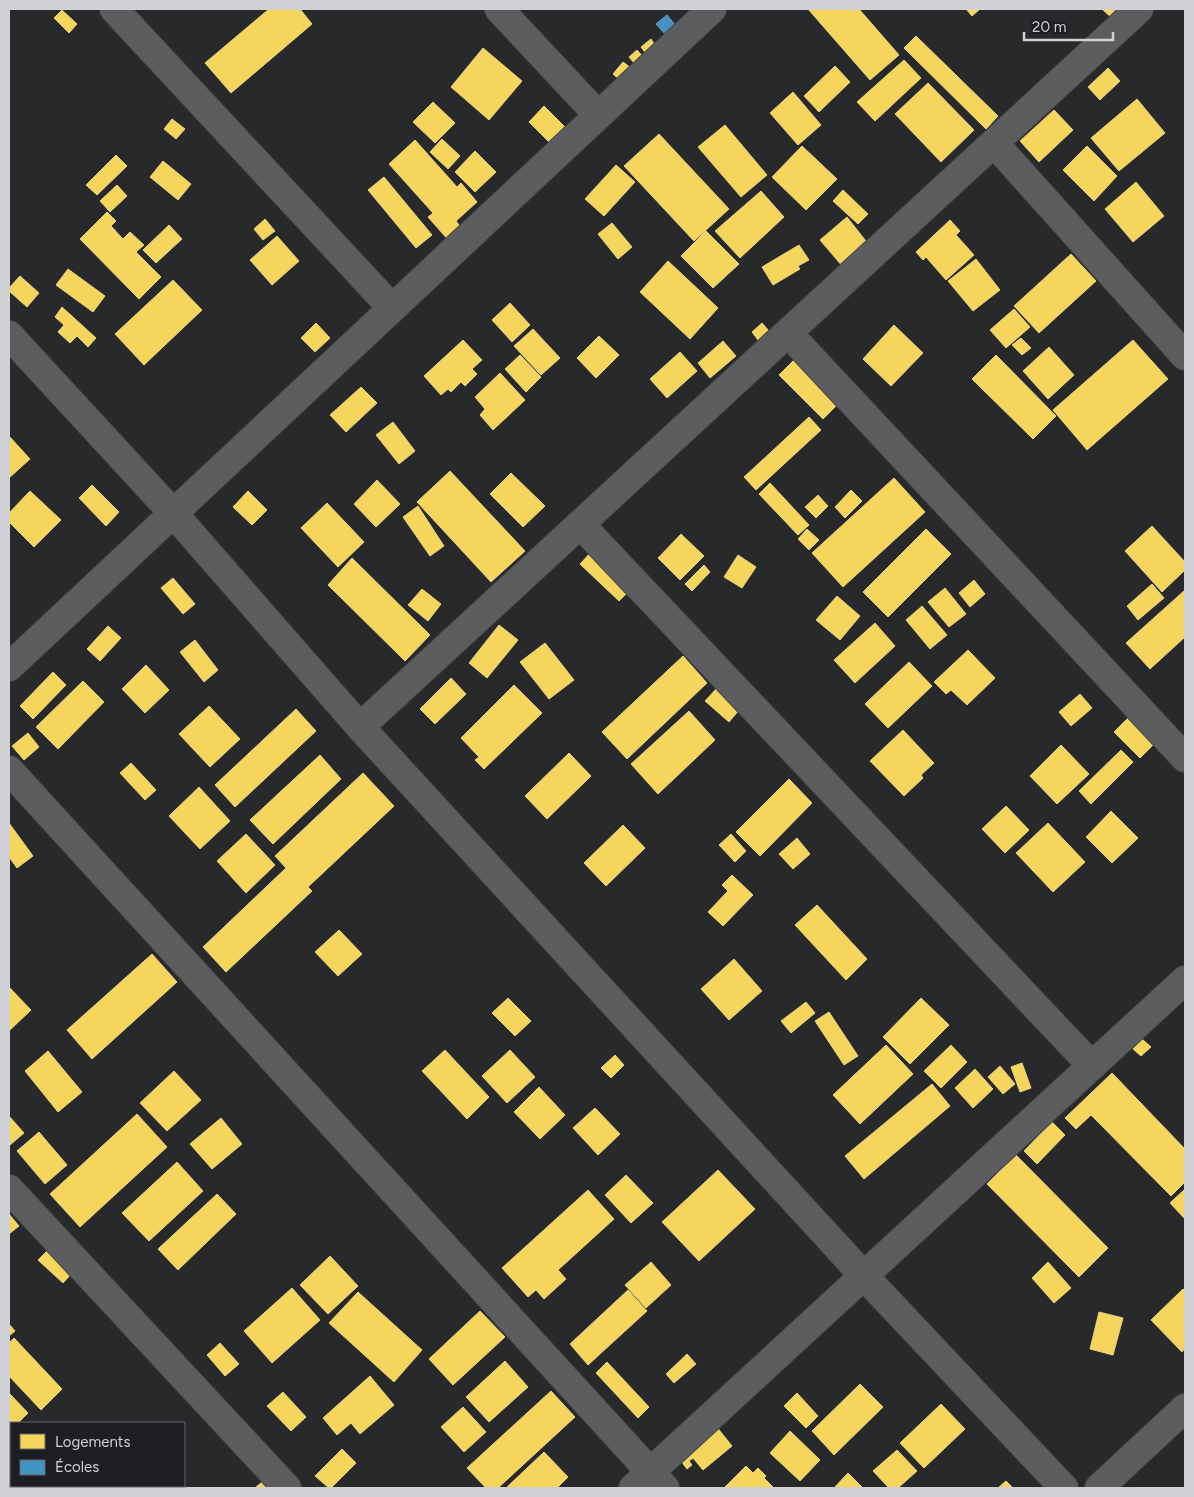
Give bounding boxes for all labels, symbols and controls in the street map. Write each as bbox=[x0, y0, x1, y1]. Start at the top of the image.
scale bar bbox=[1024, 10, 1113, 42]
text: 20 m bbox=[1032, 18, 1066, 36]
legend bbox=[10, 1422, 185, 1487]
text: Logements bbox=[55, 1433, 130, 1451]
text: Écoles bbox=[55, 1458, 99, 1476]

